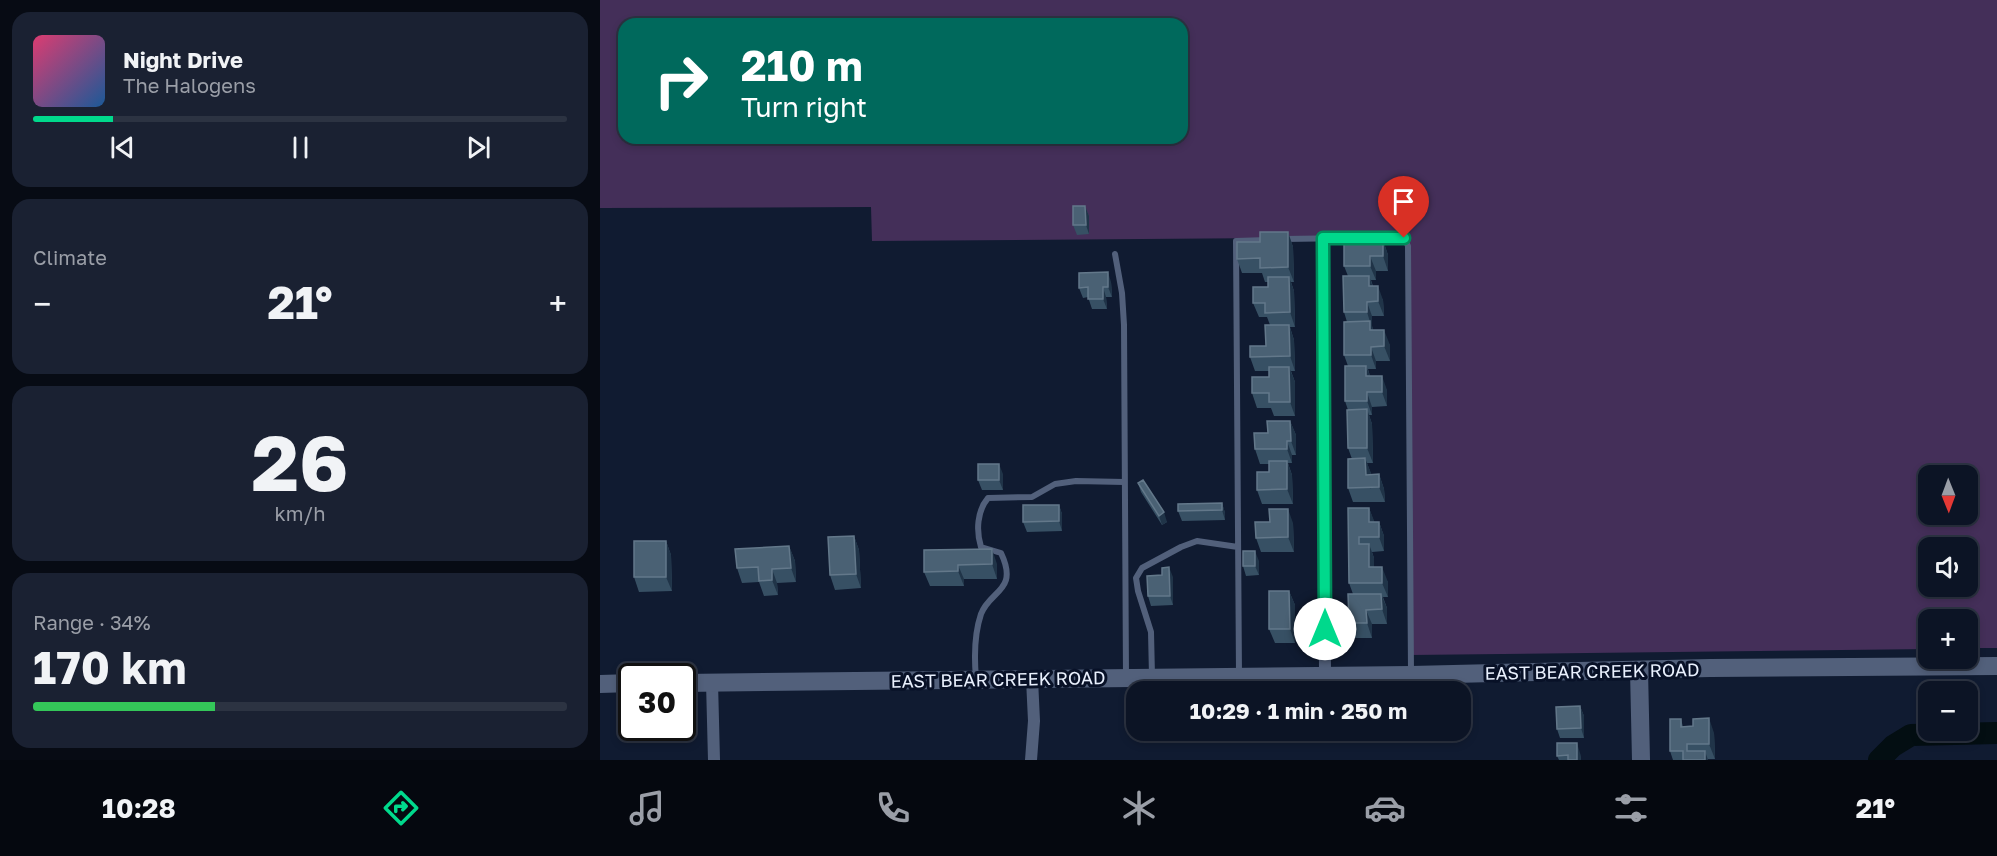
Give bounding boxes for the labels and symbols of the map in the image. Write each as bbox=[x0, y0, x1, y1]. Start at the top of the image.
pin bbox=[1378, 176, 1429, 238]
north arrow bbox=[1918, 465, 1978, 525]
position arrow bbox=[1293, 597, 1357, 661]
street label: EAST BEAR CREEK ROAD bbox=[1484, 658, 1700, 684]
speed limit sign: 30 bbox=[618, 663, 696, 741]
street label: EAST BEAR CREEK ROAD bbox=[890, 666, 1106, 692]

